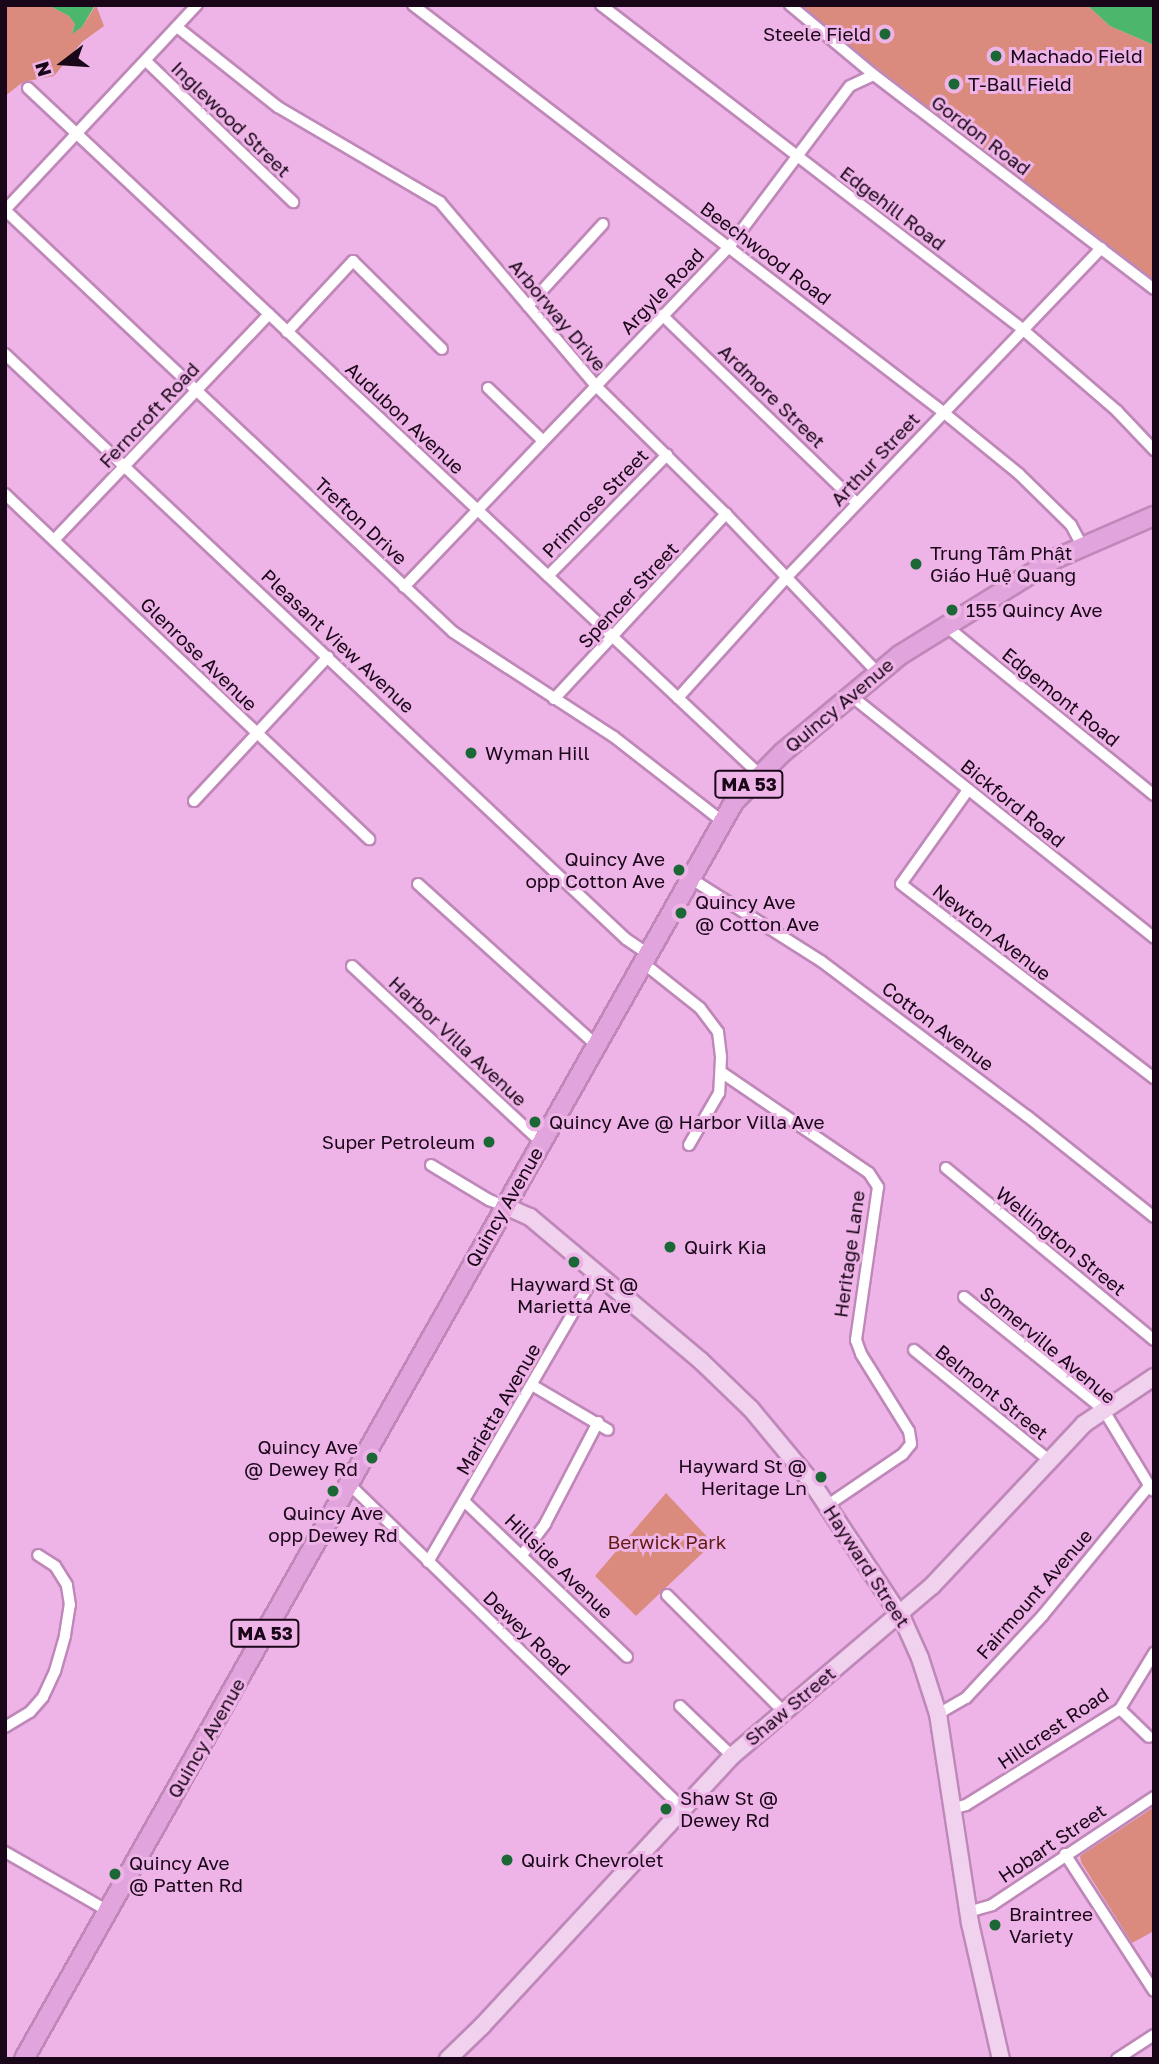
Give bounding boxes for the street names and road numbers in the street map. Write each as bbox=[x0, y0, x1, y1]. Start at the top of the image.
street label: Inglewood Street bbox=[167, 56, 295, 182]
street label: Gordon Road bbox=[927, 90, 1035, 180]
street label: Edgehill Road bbox=[836, 161, 950, 255]
street label: Beechwood Road bbox=[696, 196, 836, 310]
street label: Argyle Road bbox=[615, 243, 709, 339]
street label: Arborway Drive bbox=[505, 254, 611, 376]
street label: Ardmore Street bbox=[714, 339, 830, 453]
street label: Ferncroft Road bbox=[94, 357, 204, 473]
street label: Audubon Avenue bbox=[341, 357, 469, 479]
street label: Arthur Street bbox=[826, 407, 924, 511]
street label: Primrose Street bbox=[537, 444, 653, 562]
street label: Trefton Drive bbox=[310, 473, 412, 569]
street label: Spencer Street bbox=[573, 537, 683, 653]
street label: Pleasant View Avenue bbox=[257, 564, 419, 718]
street label: Glenrose Avenue bbox=[136, 592, 262, 716]
street label: Edgemont Road bbox=[998, 643, 1124, 751]
street label: Quincy Avenue bbox=[780, 653, 898, 757]
street label: Bickford Road bbox=[956, 754, 1070, 852]
road number: MA 53 bbox=[714, 770, 784, 798]
street label: Newton Avenue bbox=[928, 879, 1056, 985]
street label: Harbor Villa Avenue bbox=[384, 971, 532, 1111]
street label: Cotton Avenue bbox=[878, 977, 998, 1075]
street label: Quincy Avenue bbox=[460, 1143, 548, 1271]
street label: Wellington Street bbox=[991, 1182, 1131, 1300]
street label: Heritage Lane bbox=[829, 1189, 869, 1319]
street label: Somerville Avenue bbox=[976, 1282, 1120, 1408]
street label: Marietta Avenue bbox=[451, 1339, 545, 1479]
street label: Belmont Street bbox=[931, 1340, 1053, 1444]
street label: Hayward Street bbox=[819, 1500, 915, 1632]
street label: Hillside Avenue bbox=[500, 1509, 618, 1623]
street label: Fairmount Avenue bbox=[971, 1524, 1097, 1664]
street label: Dewey Road bbox=[479, 1586, 575, 1680]
road number: MA 53 bbox=[230, 1618, 300, 1648]
street label: Shaw Street bbox=[740, 1662, 840, 1750]
street label: Quincy Avenue bbox=[162, 1674, 250, 1802]
street label: Hillcrest Road bbox=[993, 1682, 1113, 1774]
street label: Hobart Street bbox=[994, 1799, 1110, 1887]

